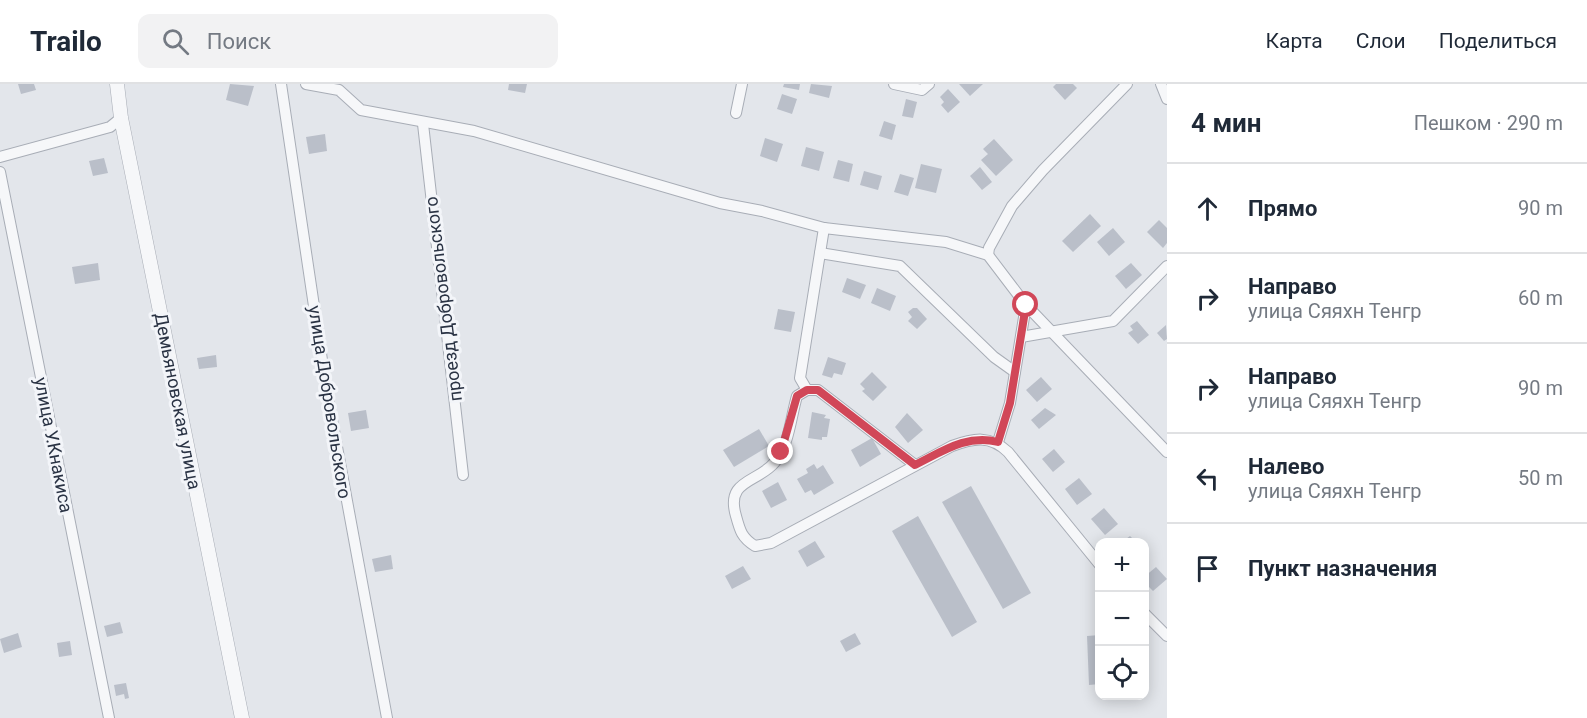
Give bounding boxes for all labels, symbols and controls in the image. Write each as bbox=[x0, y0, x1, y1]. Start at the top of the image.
search box bbox=[138, 14, 558, 68]
text: Trailo bbox=[30, 25, 102, 58]
icon: search bbox=[159, 25, 192, 58]
text: Поиск bbox=[207, 29, 271, 54]
text: Карта bbox=[1266, 29, 1323, 53]
text: Слои bbox=[1356, 29, 1406, 53]
text: Поделиться bbox=[1439, 29, 1557, 53]
text: 4 мин bbox=[1191, 108, 1262, 138]
text: Пешком · 290 m bbox=[1414, 111, 1563, 135]
icon: ahead bbox=[1191, 192, 1224, 225]
street label: проезд Добровольского bbox=[420, 195, 466, 403]
text: Прямо bbox=[1248, 196, 1317, 221]
text: 90 m bbox=[1518, 196, 1563, 220]
text: Направо bbox=[1248, 274, 1337, 299]
icon: right bbox=[1191, 282, 1224, 315]
text: 60 m bbox=[1518, 286, 1563, 310]
route start bbox=[1012, 291, 1038, 317]
text: улица Сяяхн Тенгр bbox=[1248, 299, 1422, 323]
street label: улица Добровольского bbox=[304, 304, 356, 500]
street label: Демьяновская улица bbox=[151, 311, 205, 491]
text: Направо bbox=[1248, 364, 1337, 389]
icon: right bbox=[1191, 372, 1224, 405]
street label: улица У.Кнакиса bbox=[31, 376, 77, 514]
text: 90 m bbox=[1518, 376, 1563, 400]
text: улица Сяяхн Тенгр bbox=[1248, 389, 1422, 413]
route end bbox=[767, 438, 793, 464]
text: Налево bbox=[1248, 454, 1325, 479]
icon: left bbox=[1191, 462, 1224, 495]
text: 50 m bbox=[1518, 466, 1563, 490]
text: улица Сяяхн Тенгр bbox=[1248, 479, 1422, 503]
map controls bbox=[1095, 538, 1149, 700]
button: + bbox=[1095, 538, 1149, 592]
icon: arrive bbox=[1191, 552, 1224, 585]
text: Пункт назначения bbox=[1248, 556, 1437, 581]
button: − bbox=[1095, 592, 1149, 646]
button: locate bbox=[1095, 646, 1149, 700]

